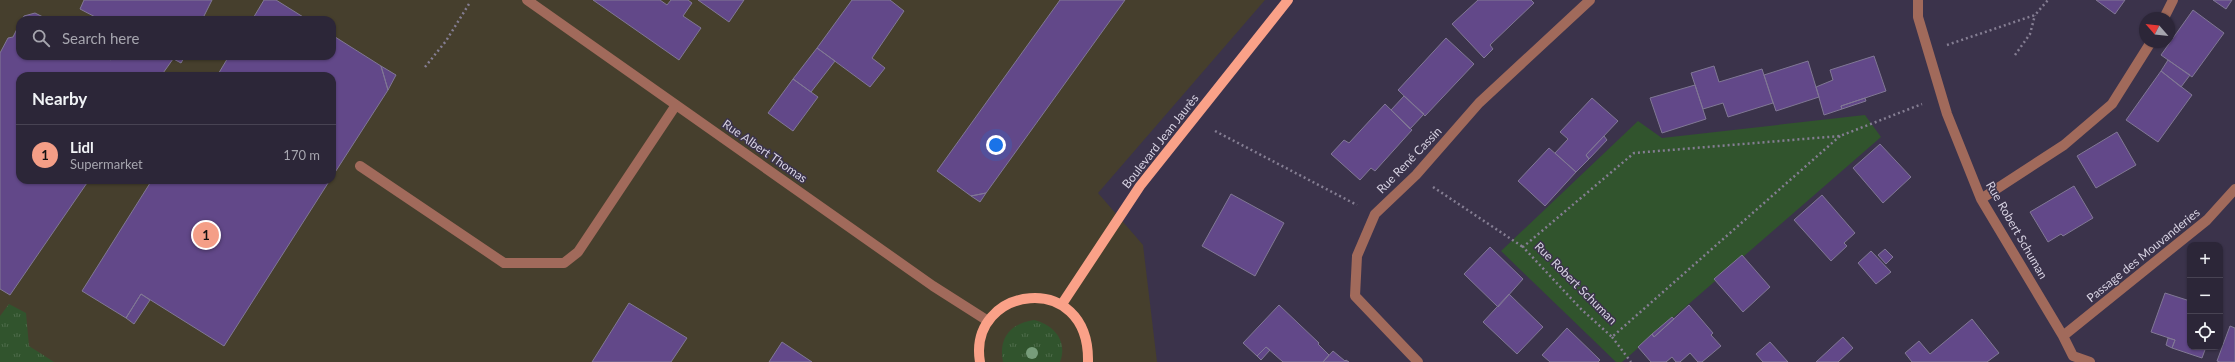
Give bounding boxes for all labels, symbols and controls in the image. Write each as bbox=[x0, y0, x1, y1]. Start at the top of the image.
north arrow bbox=[2139, 12, 2175, 48]
search box bbox=[16, 16, 336, 60]
icon: search bbox=[30, 27, 52, 49]
text: Search here bbox=[62, 29, 139, 47]
text: Nearby bbox=[32, 88, 87, 109]
street label: Boulevard Jean Jaurès bbox=[1119, 91, 1201, 191]
street label: Rue Albert Thomas bbox=[720, 116, 810, 186]
street label: Rue René Cassin bbox=[1373, 124, 1445, 196]
your location bbox=[986, 135, 1006, 155]
text: Lidl bbox=[70, 138, 94, 156]
text: 1 bbox=[41, 147, 49, 163]
text: 170 m bbox=[283, 147, 320, 163]
text: Supermarket bbox=[70, 156, 143, 172]
street label: Rue Robert Schuman bbox=[1983, 179, 2051, 281]
street label: Passage des Mouvanderies bbox=[2083, 205, 2203, 305]
pin: 1 bbox=[193, 220, 219, 250]
street label: Rue Robert Schuman bbox=[1532, 239, 1620, 327]
map controls bbox=[2187, 242, 2223, 350]
button: + bbox=[2187, 242, 2223, 278]
button: − bbox=[2187, 278, 2223, 314]
button: locate bbox=[2187, 314, 2223, 350]

